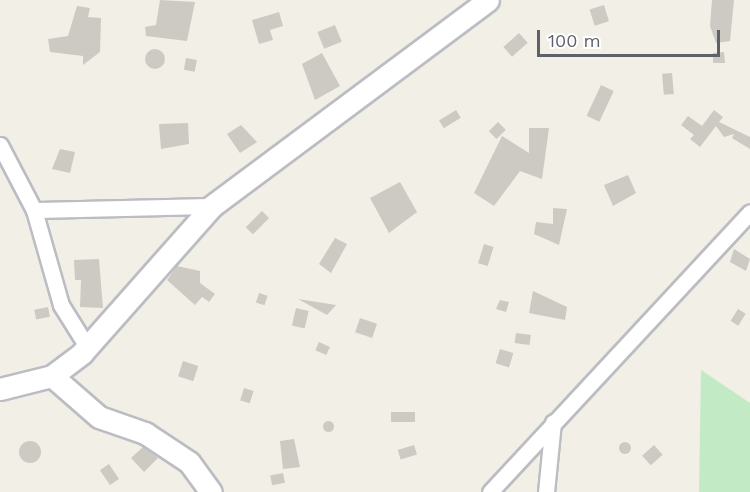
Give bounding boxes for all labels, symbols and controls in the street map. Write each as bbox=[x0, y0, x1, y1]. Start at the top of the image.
scale bar bbox=[540, 18, 723, 56]
text: 100 m bbox=[548, 30, 601, 51]

